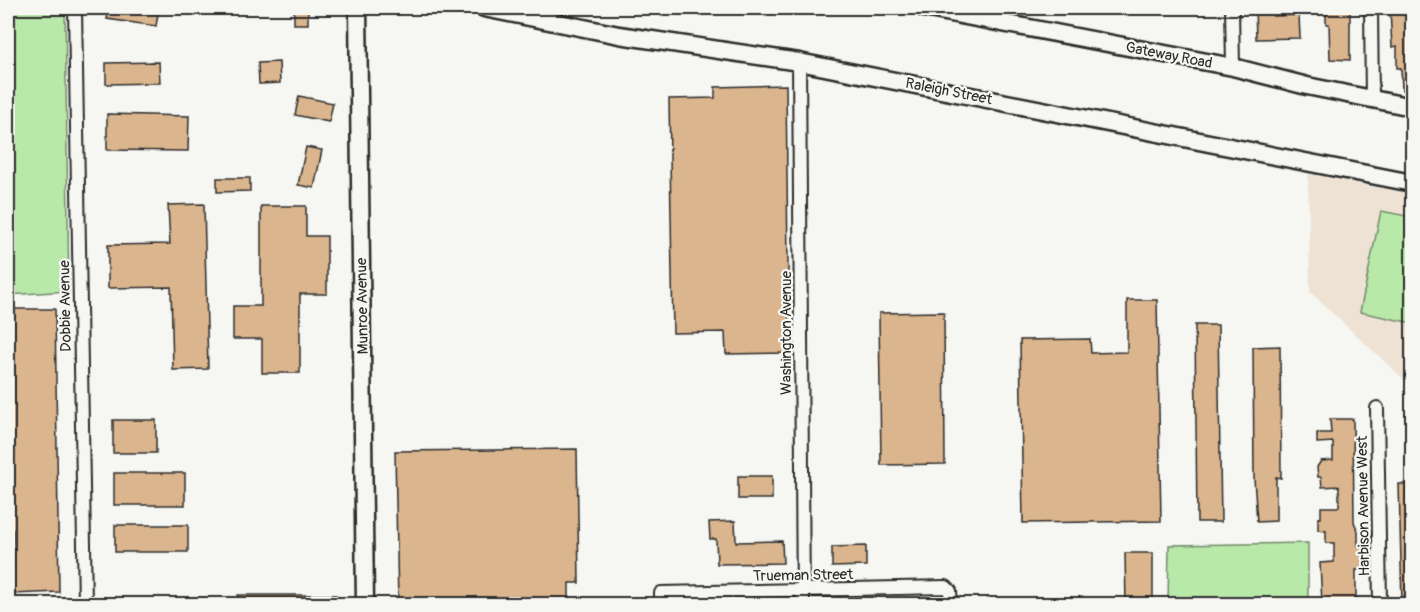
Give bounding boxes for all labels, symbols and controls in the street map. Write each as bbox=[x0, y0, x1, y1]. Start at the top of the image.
street label: Gateway Road bbox=[1124, 38, 1214, 73]
street label: Raleigh Street bbox=[904, 74, 995, 109]
street label: Munroe Avenue bbox=[352, 257, 373, 355]
street label: Dobbie Avenue bbox=[55, 259, 76, 352]
street label: Washington Avenue bbox=[777, 270, 796, 395]
street label: Harbison Avenue West bbox=[1353, 435, 1374, 576]
street label: Trueman Street bbox=[753, 565, 854, 586]

